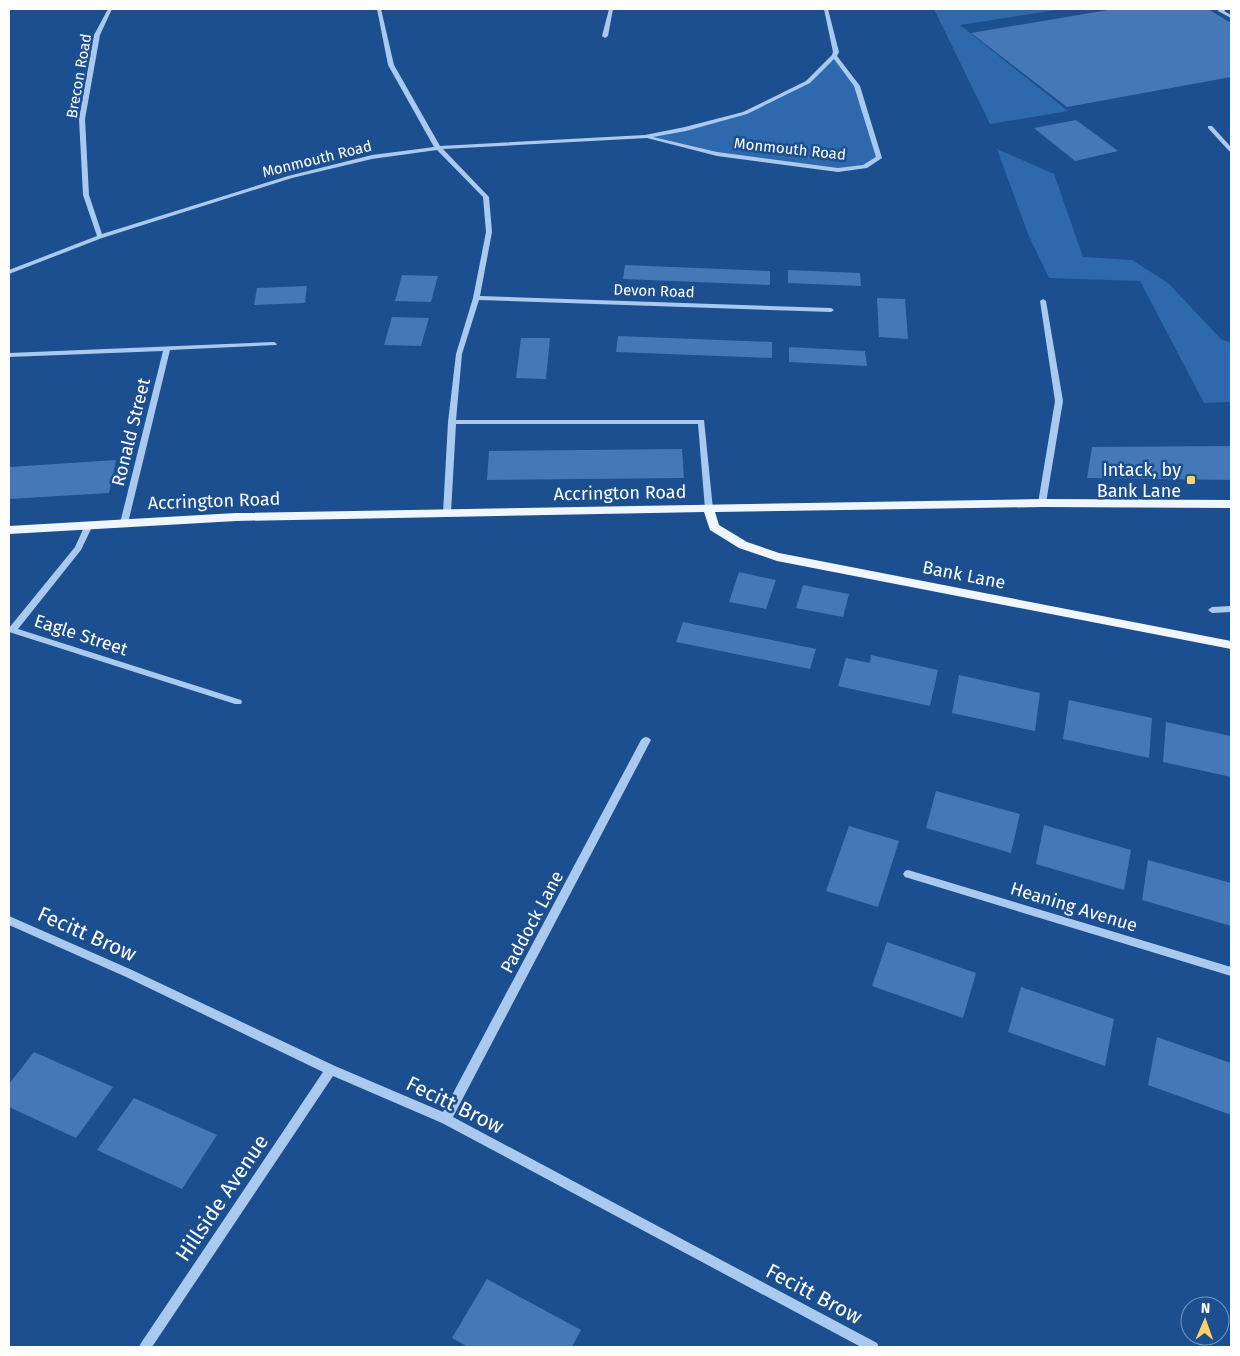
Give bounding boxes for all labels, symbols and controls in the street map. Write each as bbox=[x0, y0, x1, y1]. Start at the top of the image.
street label: Brecon Road bbox=[63, 32, 95, 120]
street label: Monmouth Road bbox=[733, 134, 847, 164]
street label: Monmouth Road bbox=[260, 137, 374, 181]
street label: Devon Road bbox=[613, 281, 695, 301]
street label: Ronald Street bbox=[107, 375, 155, 488]
place label: Intack, by Bank Lane bbox=[1097, 459, 1181, 502]
marker: Intack, by Bank Lane bbox=[1185, 474, 1197, 486]
street label: Accrington Road bbox=[553, 481, 687, 505]
street label: Accrington Road bbox=[147, 488, 281, 514]
street label: Bank Lane bbox=[921, 556, 1007, 594]
street label: Eagle Street bbox=[31, 610, 131, 661]
street label: Paddock Lane bbox=[496, 867, 568, 977]
street label: Heaning Avenue bbox=[1008, 877, 1140, 937]
street label: Fecitt Brow bbox=[34, 901, 140, 967]
street label: Fecitt Brow bbox=[402, 1070, 508, 1140]
street label: Hillside Avenue bbox=[170, 1130, 274, 1266]
street label: Fecitt Brow bbox=[761, 1258, 867, 1330]
north arrow bbox=[1180, 1296, 1230, 1346]
text: N bbox=[1200, 1300, 1210, 1317]

